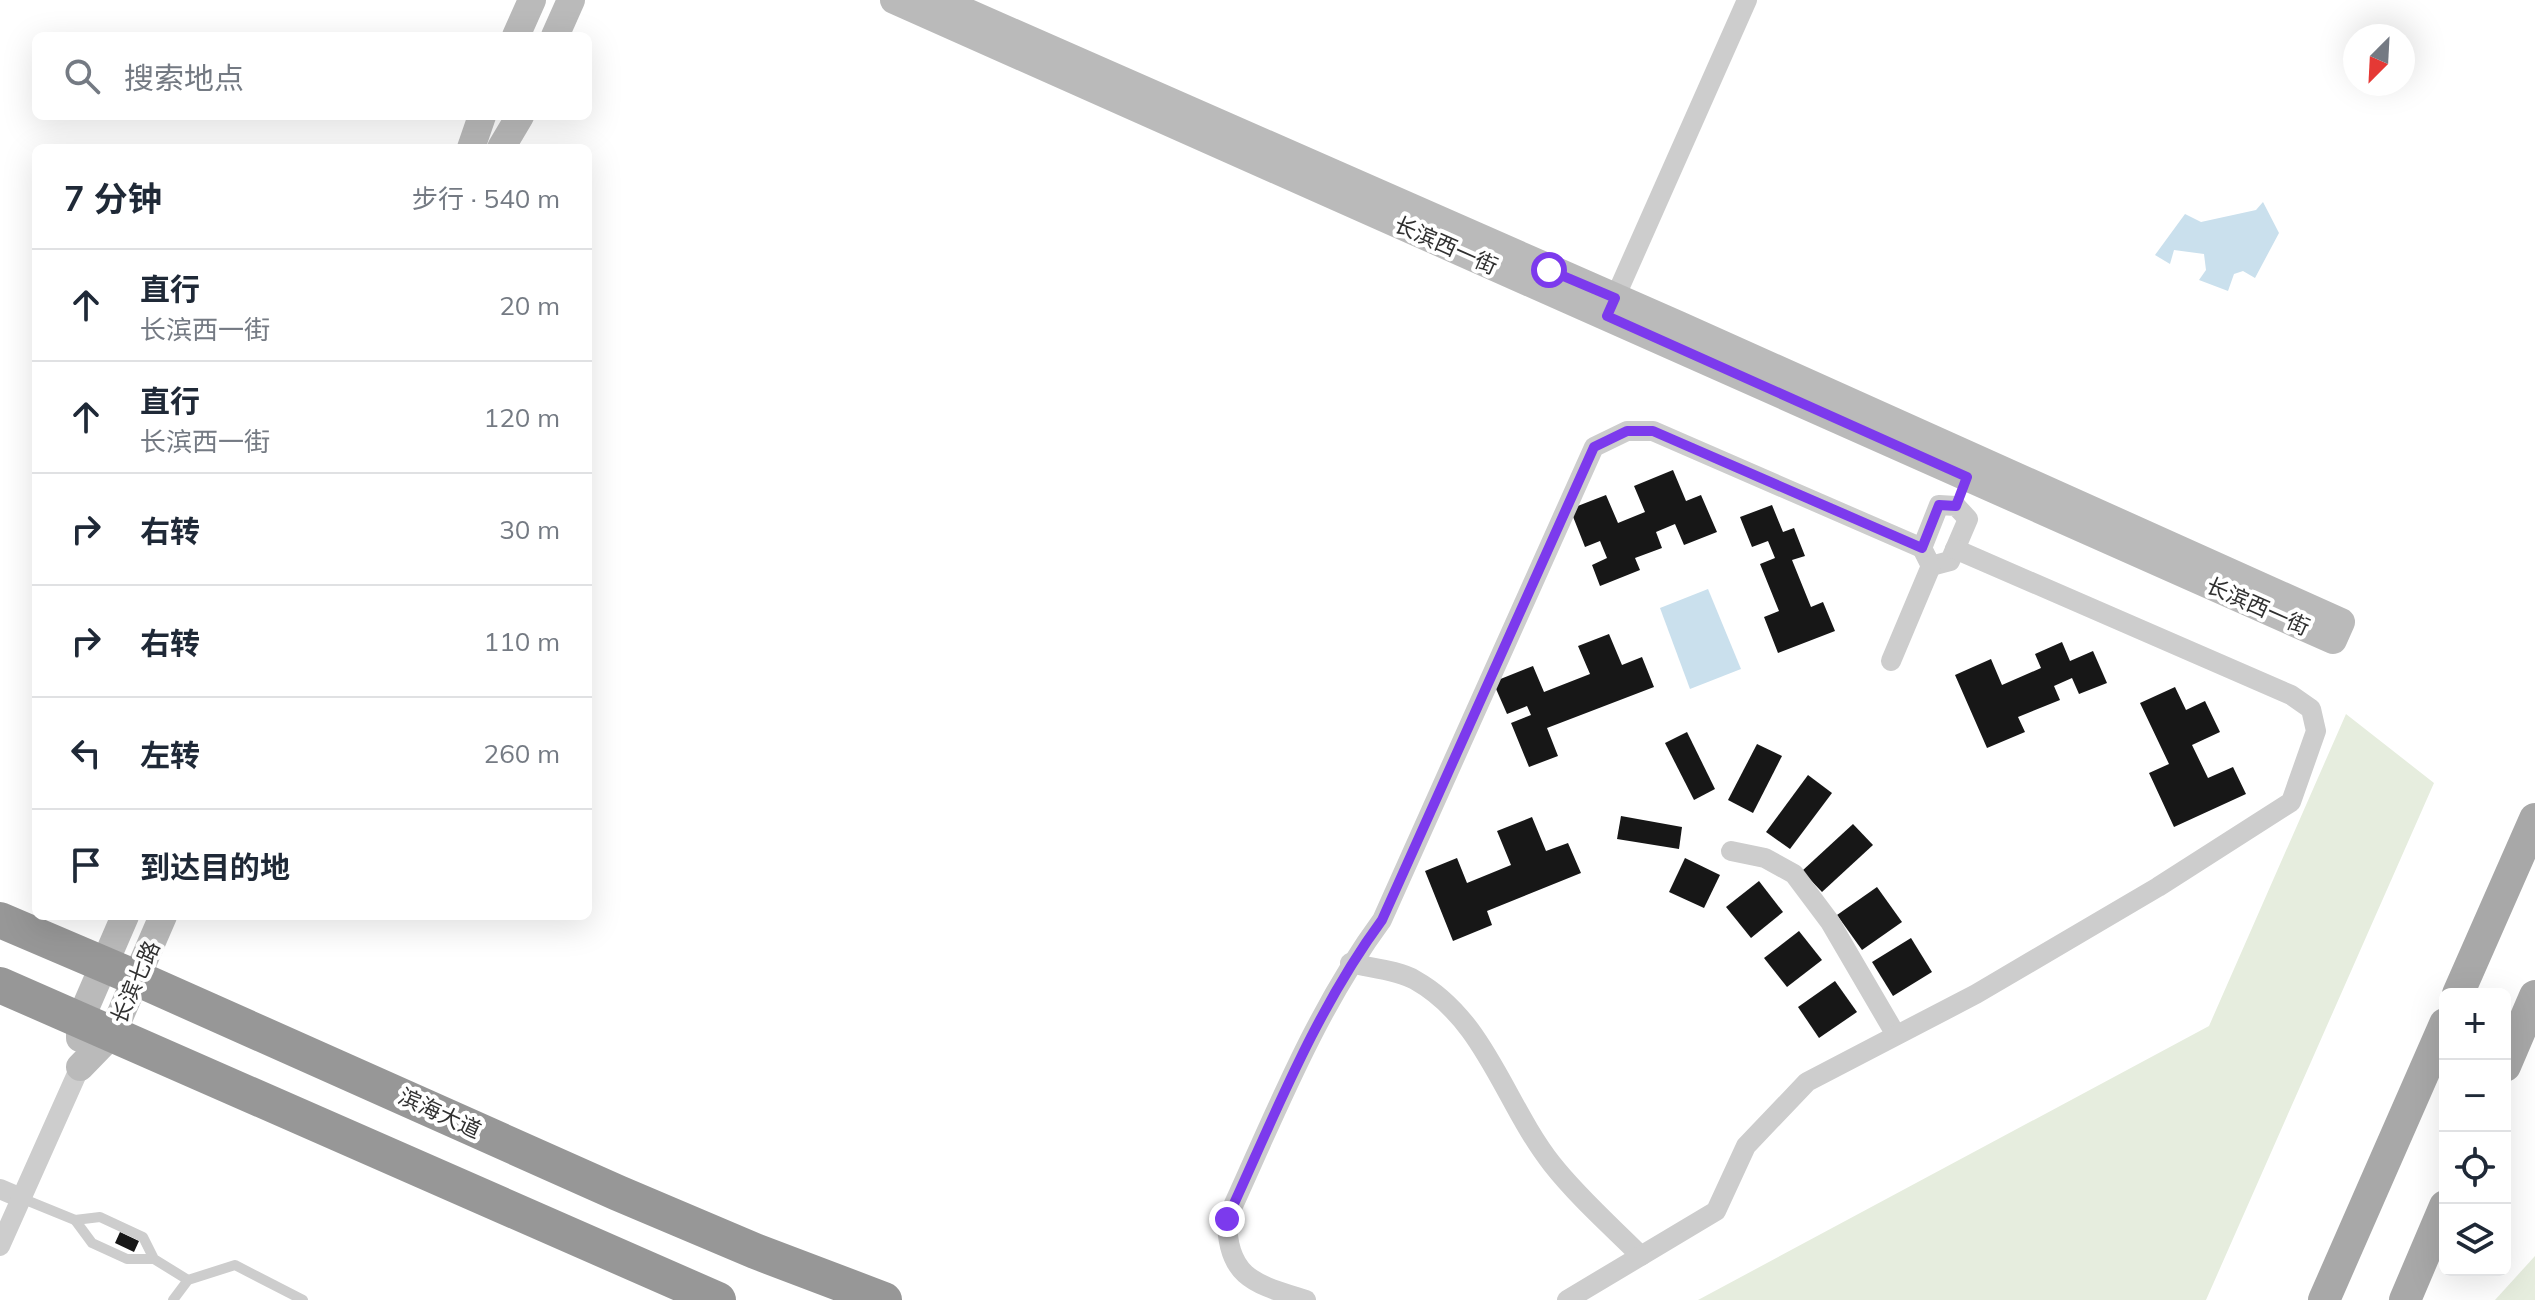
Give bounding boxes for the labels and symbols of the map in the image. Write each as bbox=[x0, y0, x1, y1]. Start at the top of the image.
north arrow bbox=[2343, 24, 2415, 96]
street label: 长滨西一街 bbox=[1390, 210, 1502, 280]
route start bbox=[1531, 252, 1567, 288]
street label: 长滨西一街 bbox=[2202, 571, 2314, 641]
street label: 长滨七路 bbox=[104, 936, 166, 1028]
street label: 滨海大道 bbox=[394, 1082, 486, 1144]
route end bbox=[1209, 1201, 1245, 1237]

